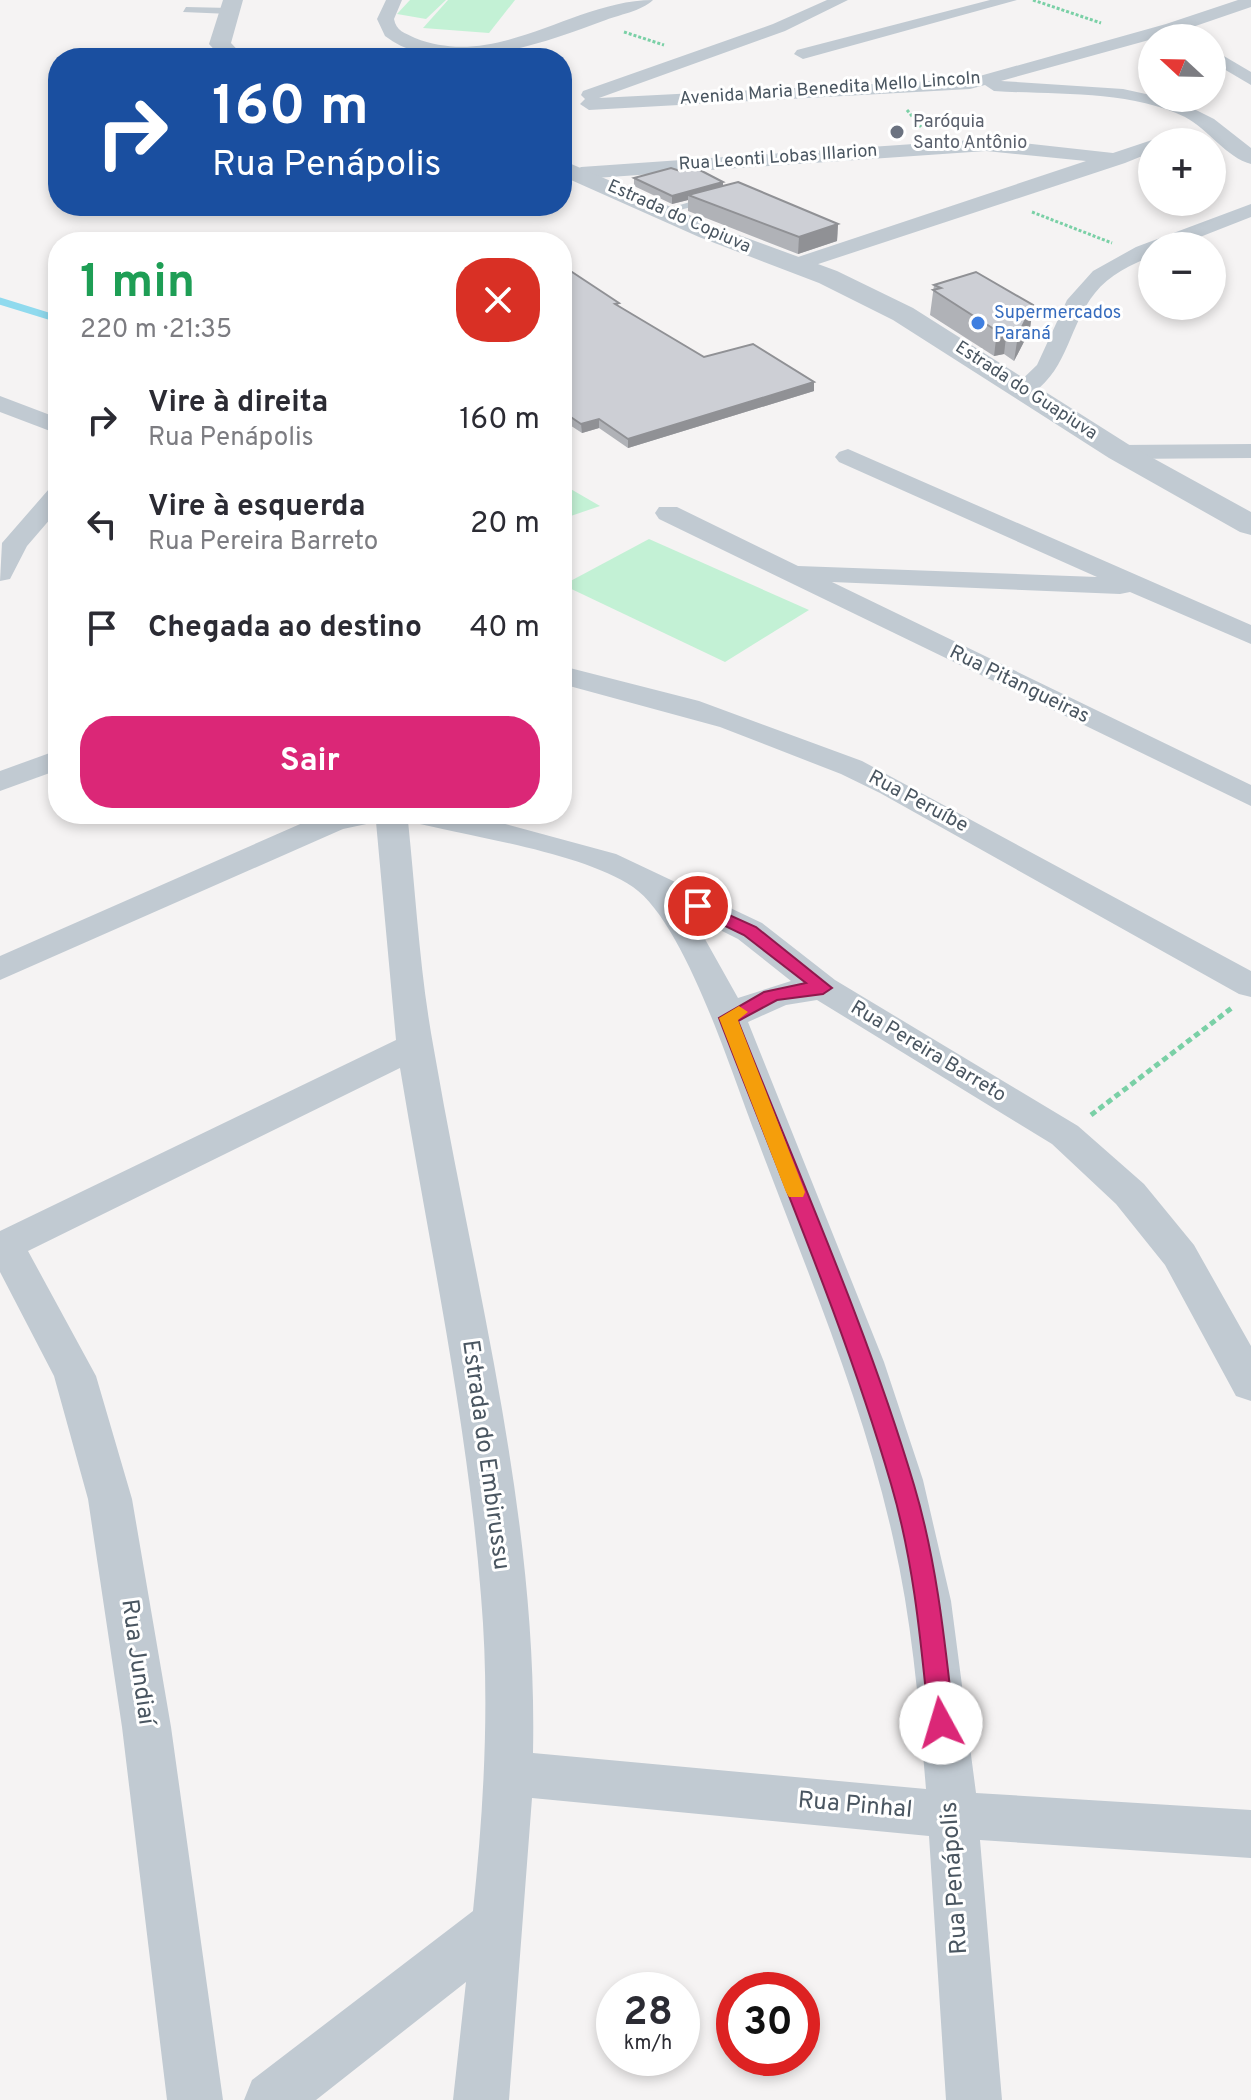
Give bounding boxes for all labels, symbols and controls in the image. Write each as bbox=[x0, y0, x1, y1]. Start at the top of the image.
north arrow bbox=[1138, 24, 1226, 112]
map controls bbox=[1138, 24, 1226, 320]
street label: Avenida Maria Benedita Mello Lincoln bbox=[679, 67, 981, 111]
text: 160 m bbox=[212, 74, 369, 144]
icon: right bbox=[80, 80, 184, 184]
place label: Paróquia Santo Antônio bbox=[913, 111, 1027, 155]
marker: Paróquia Santo Antônio bbox=[888, 123, 906, 141]
button: + bbox=[1138, 128, 1226, 216]
street label: Rua Leonti Lobas Illarion bbox=[678, 140, 878, 176]
text: Rua Penápolis bbox=[212, 143, 442, 189]
street label: Estrada do Copiuva bbox=[604, 175, 754, 259]
button: − bbox=[1138, 232, 1226, 320]
text: 1 min bbox=[80, 254, 195, 314]
button: close bbox=[456, 258, 540, 342]
place label: Supermercados Paraná bbox=[994, 302, 1121, 346]
text: 220 m · 21:35 bbox=[80, 314, 232, 347]
marker: Supermercados Paraná bbox=[969, 314, 987, 332]
street label: Estrada do Guapiuva bbox=[950, 336, 1102, 446]
text: Vire à direita bbox=[148, 385, 328, 422]
icon: right bbox=[80, 398, 124, 442]
text: 160 m bbox=[459, 402, 540, 439]
text: Rua Penápolis bbox=[148, 422, 314, 455]
text: Vire à esquerda bbox=[148, 489, 365, 526]
icon: left bbox=[80, 502, 124, 546]
text: 20 m bbox=[470, 506, 540, 543]
text: Rua Pereira Barreto bbox=[148, 526, 378, 559]
icon: arrive bbox=[80, 606, 124, 650]
text: Chegada ao destino bbox=[148, 610, 422, 647]
text: 40 m bbox=[470, 610, 540, 647]
street label: Rua Pitangueiras bbox=[945, 640, 1093, 730]
button: Sair bbox=[80, 716, 540, 808]
street label: Rua Peruíbe bbox=[864, 765, 972, 839]
pin bbox=[664, 872, 732, 940]
icon: arrive bbox=[676, 884, 720, 928]
street label: Rua Pereira Barreto bbox=[845, 995, 1011, 1109]
street label: Estrada do Embirussu bbox=[454, 1338, 516, 1572]
street label: Rua Jundiaí bbox=[113, 1597, 161, 1729]
position arrow bbox=[899, 1681, 983, 1765]
street label: Rua Pinhal bbox=[796, 1786, 914, 1826]
street label: Rua Penápolis bbox=[935, 1801, 975, 1955]
speed limit sign: 30 bbox=[716, 1972, 820, 2076]
text: 28 bbox=[623, 1989, 673, 2039]
text: km/h bbox=[624, 2031, 672, 2057]

